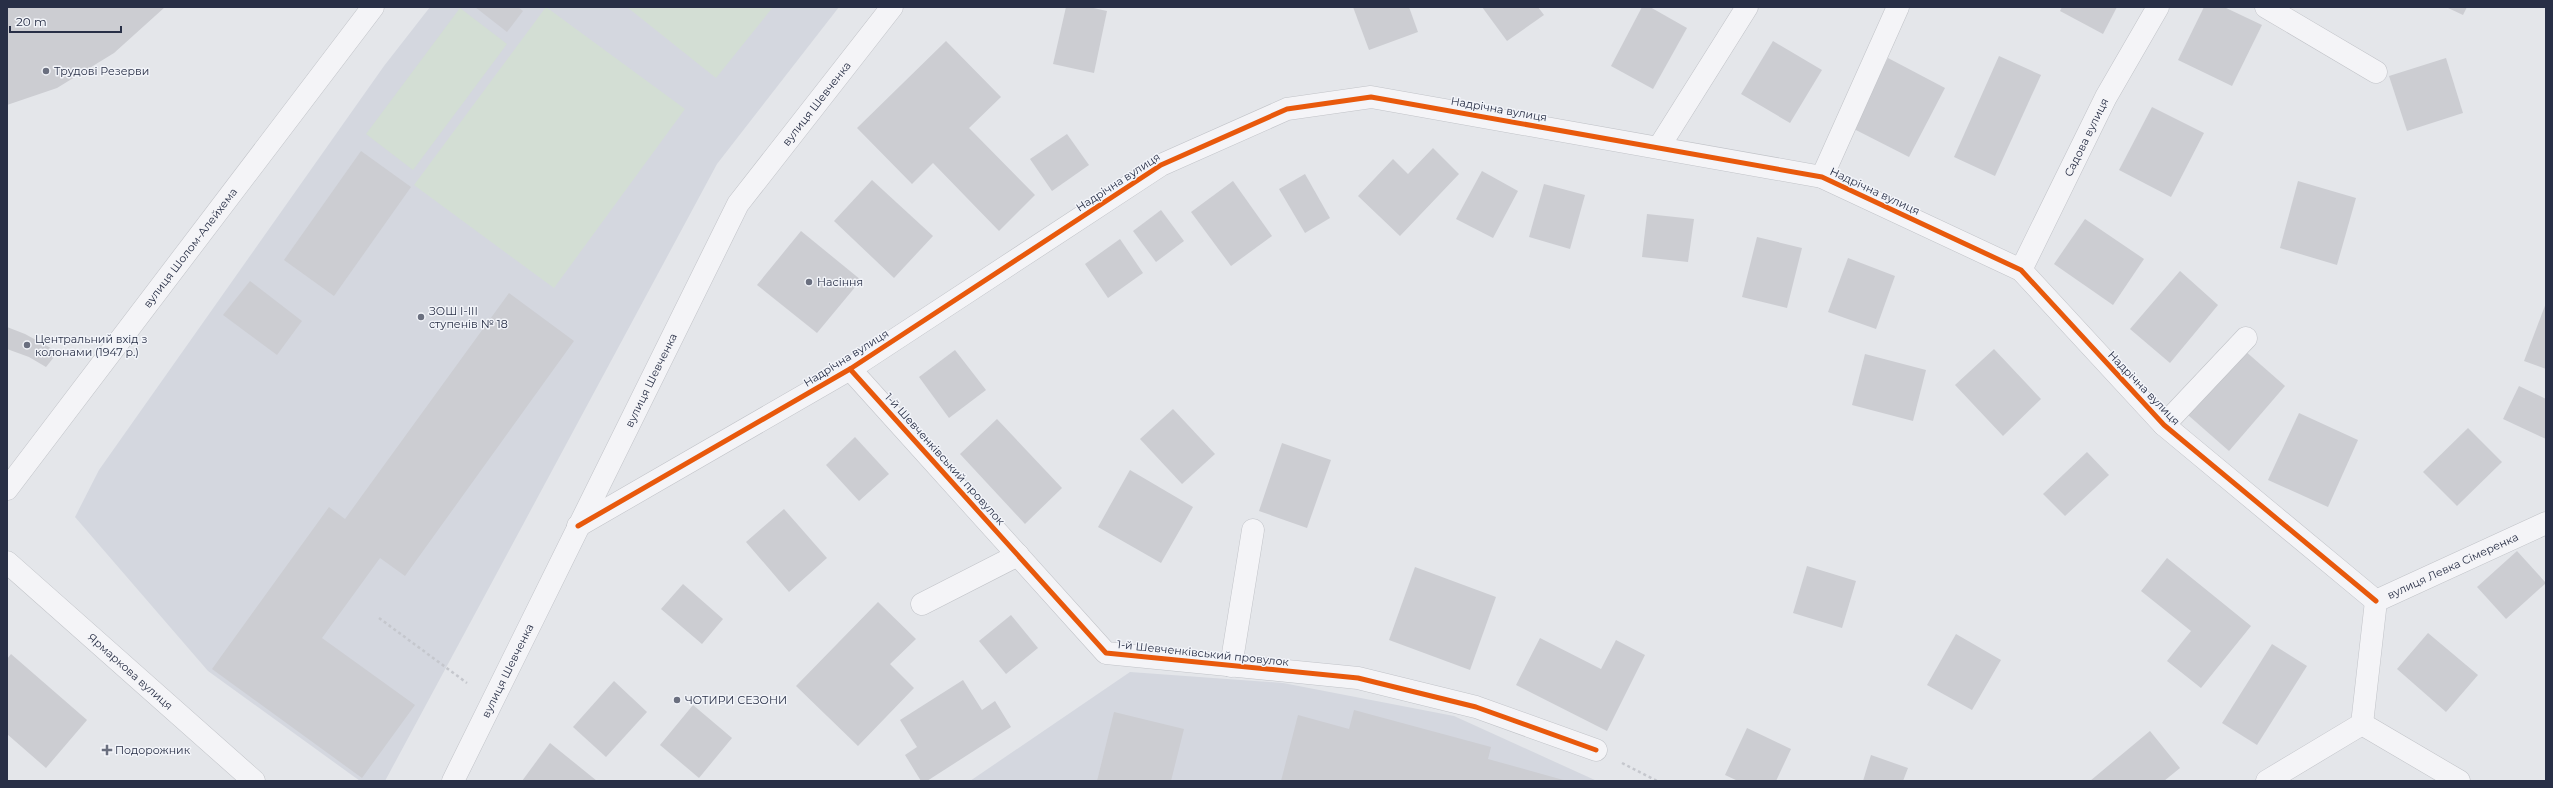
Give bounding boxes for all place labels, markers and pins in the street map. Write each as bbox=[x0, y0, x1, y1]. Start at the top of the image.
place label: Трудові Резерви bbox=[54, 64, 149, 78]
marker: Трудові Резерви bbox=[41, 66, 51, 76]
place label: Насіння bbox=[817, 275, 863, 289]
marker: Насіння bbox=[804, 277, 814, 287]
place label: ЗОШ І-ІІІ ступенів № 18 bbox=[429, 304, 508, 331]
marker: ЗОШ І-ІІІ ступенів № 18 bbox=[416, 312, 426, 322]
place label: Центральний вхід з колонами (1947 р.) bbox=[35, 332, 147, 359]
marker: Центральний вхід з колонами (1947 р.) bbox=[22, 340, 32, 350]
place label: ЧОТИРИ СЕЗОНИ bbox=[685, 693, 787, 707]
marker: ЧОТИРИ СЕЗОНИ bbox=[672, 695, 682, 705]
place label: Подорожник bbox=[115, 743, 191, 757]
marker: Подорожник bbox=[102, 745, 112, 755]

